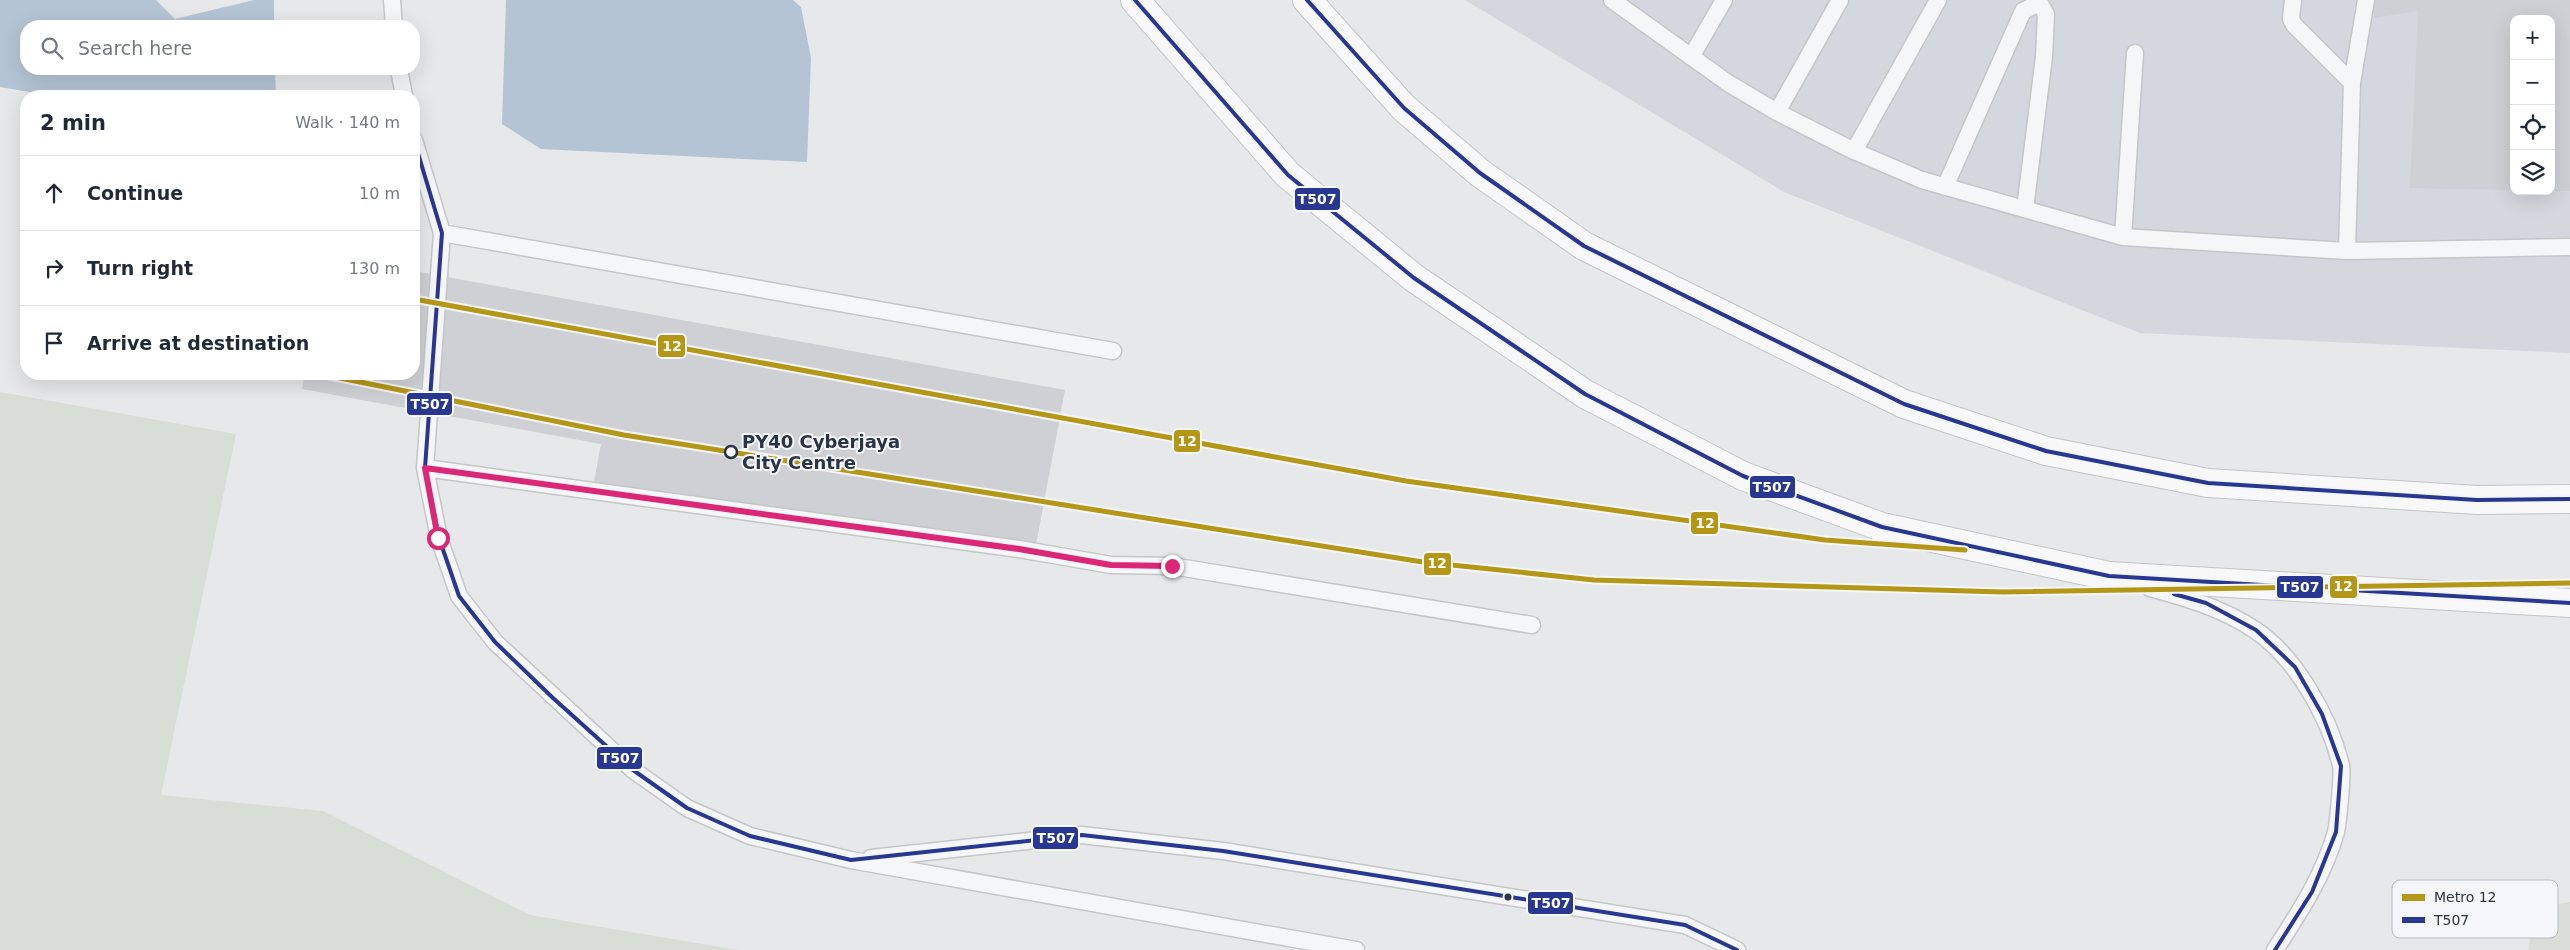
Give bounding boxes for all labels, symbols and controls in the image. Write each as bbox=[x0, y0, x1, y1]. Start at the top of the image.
map controls bbox=[2510, 15, 2555, 195]
button: + bbox=[2510, 15, 2555, 60]
search box bbox=[20, 20, 420, 75]
icon: search bbox=[38, 34, 66, 62]
text: Search here bbox=[78, 37, 192, 59]
button: − bbox=[2510, 60, 2555, 105]
button: locate bbox=[2510, 105, 2555, 150]
text: 2 min bbox=[40, 111, 106, 135]
text: Walk · 140 m bbox=[295, 113, 400, 132]
button: layers bbox=[2510, 150, 2555, 195]
icon: ahead bbox=[40, 179, 68, 207]
text: Continue bbox=[87, 182, 183, 204]
text: 10 m bbox=[359, 184, 400, 203]
line badge: T507 bbox=[1294, 187, 1341, 211]
text: T507 bbox=[1298, 191, 1336, 207]
icon: right bbox=[40, 254, 68, 282]
text: Turn right bbox=[87, 257, 193, 279]
text: 130 m bbox=[349, 259, 400, 278]
icon: arrive bbox=[40, 329, 68, 357]
text: Arrive at destination bbox=[87, 332, 309, 354]
line badge: 12 bbox=[657, 334, 686, 358]
text: 12 bbox=[662, 338, 682, 354]
line badge: T507 bbox=[406, 392, 453, 416]
text: T507 bbox=[411, 396, 449, 412]
line badge: 12 bbox=[1173, 429, 1201, 453]
place label: PY40 Cyberjaya City Centre bbox=[742, 431, 900, 473]
text: 12 bbox=[1177, 433, 1197, 449]
marker: PY40 Cyberjaya City Centre bbox=[724, 445, 738, 459]
line badge: T507 bbox=[1749, 475, 1796, 499]
text: T507 bbox=[1753, 479, 1791, 495]
line badge: 12 bbox=[1690, 511, 1719, 535]
text: 12 bbox=[1695, 515, 1715, 531]
route start bbox=[427, 527, 450, 550]
line badge: 12 bbox=[1423, 552, 1452, 576]
route end bbox=[1161, 555, 1184, 578]
text: 12 bbox=[1427, 555, 1447, 571]
line badge: T507 bbox=[2276, 575, 2324, 599]
line badge: 12 bbox=[2329, 575, 2358, 599]
text: 12 bbox=[2333, 578, 2353, 594]
text: T507 bbox=[2281, 579, 2319, 595]
line badge: T507 bbox=[596, 746, 643, 770]
text: T507 bbox=[601, 750, 639, 766]
line badge: T507 bbox=[1032, 826, 1079, 850]
text: T507 bbox=[1037, 830, 1075, 846]
legend bbox=[2392, 880, 2558, 938]
text: Metro 12 bbox=[2434, 889, 2496, 905]
line badge: T507 bbox=[1527, 891, 1574, 915]
unlabelled marker bbox=[1503, 892, 1513, 902]
text: T507 bbox=[1532, 895, 1570, 911]
text: T507 bbox=[2433, 912, 2469, 928]

